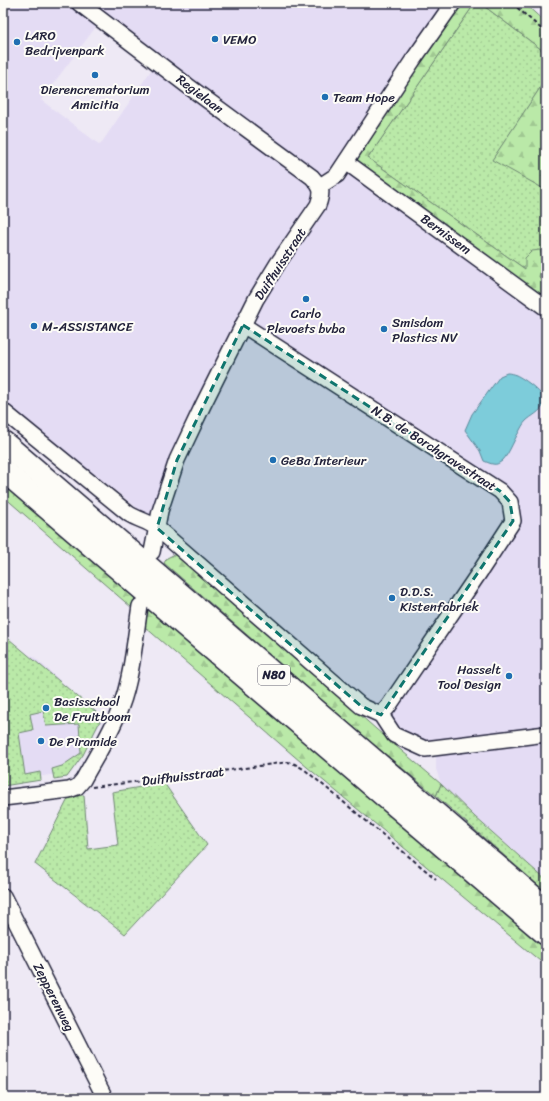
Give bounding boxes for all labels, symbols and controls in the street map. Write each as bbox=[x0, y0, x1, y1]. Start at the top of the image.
place label: LARO Bedrijvenpark bbox=[25, 24, 104, 62]
place label: VEMO bbox=[223, 28, 257, 51]
marker: VEMO bbox=[210, 34, 220, 44]
marker: LARO Bedrijvenpark bbox=[12, 37, 22, 47]
street label: Regielaan bbox=[171, 68, 229, 120]
marker: Dierencrematorium Amicitia bbox=[90, 70, 100, 80]
place label: Dierencrematorium Amicitia bbox=[40, 78, 150, 116]
place label: Team Hope bbox=[333, 86, 395, 109]
marker: Team Hope bbox=[320, 92, 330, 102]
street label: Bernissem bbox=[416, 208, 476, 260]
street label: Duifhuisstraat bbox=[248, 223, 312, 305]
marker: Carlo Plevoets bvba bbox=[301, 294, 311, 304]
place label: Carlo Plevoets bvba bbox=[267, 302, 346, 340]
place label: Smisdom Plastics NV bbox=[392, 311, 459, 349]
place label: M-ASSISTANCE bbox=[42, 315, 133, 338]
marker: M-ASSISTANCE bbox=[29, 321, 39, 331]
marker: Smisdom Plastics NV bbox=[379, 324, 389, 334]
street label: N.B. de Borchgravestraat bbox=[367, 399, 502, 497]
place label: GeBa Interieur bbox=[281, 449, 367, 472]
marker: GeBa Interieur bbox=[268, 455, 278, 465]
place label: D.D.S. Kistenfabriek bbox=[400, 580, 479, 618]
marker: D.D.S. Kistenfabriek bbox=[387, 593, 397, 603]
place label: Hasselt Tool Design bbox=[437, 658, 501, 696]
road number: N80 bbox=[258, 665, 290, 685]
marker: Hasselt Tool Design bbox=[504, 671, 514, 681]
place label: Basisschool De Fruitboom bbox=[54, 690, 131, 728]
marker: Basisschool De Fruitboom bbox=[41, 703, 51, 713]
place label: De Piramide bbox=[49, 730, 117, 753]
marker: De Piramide bbox=[36, 736, 46, 746]
street label: Duifhuisstraat bbox=[141, 760, 226, 792]
street label: Zepperenweg bbox=[27, 958, 81, 1036]

